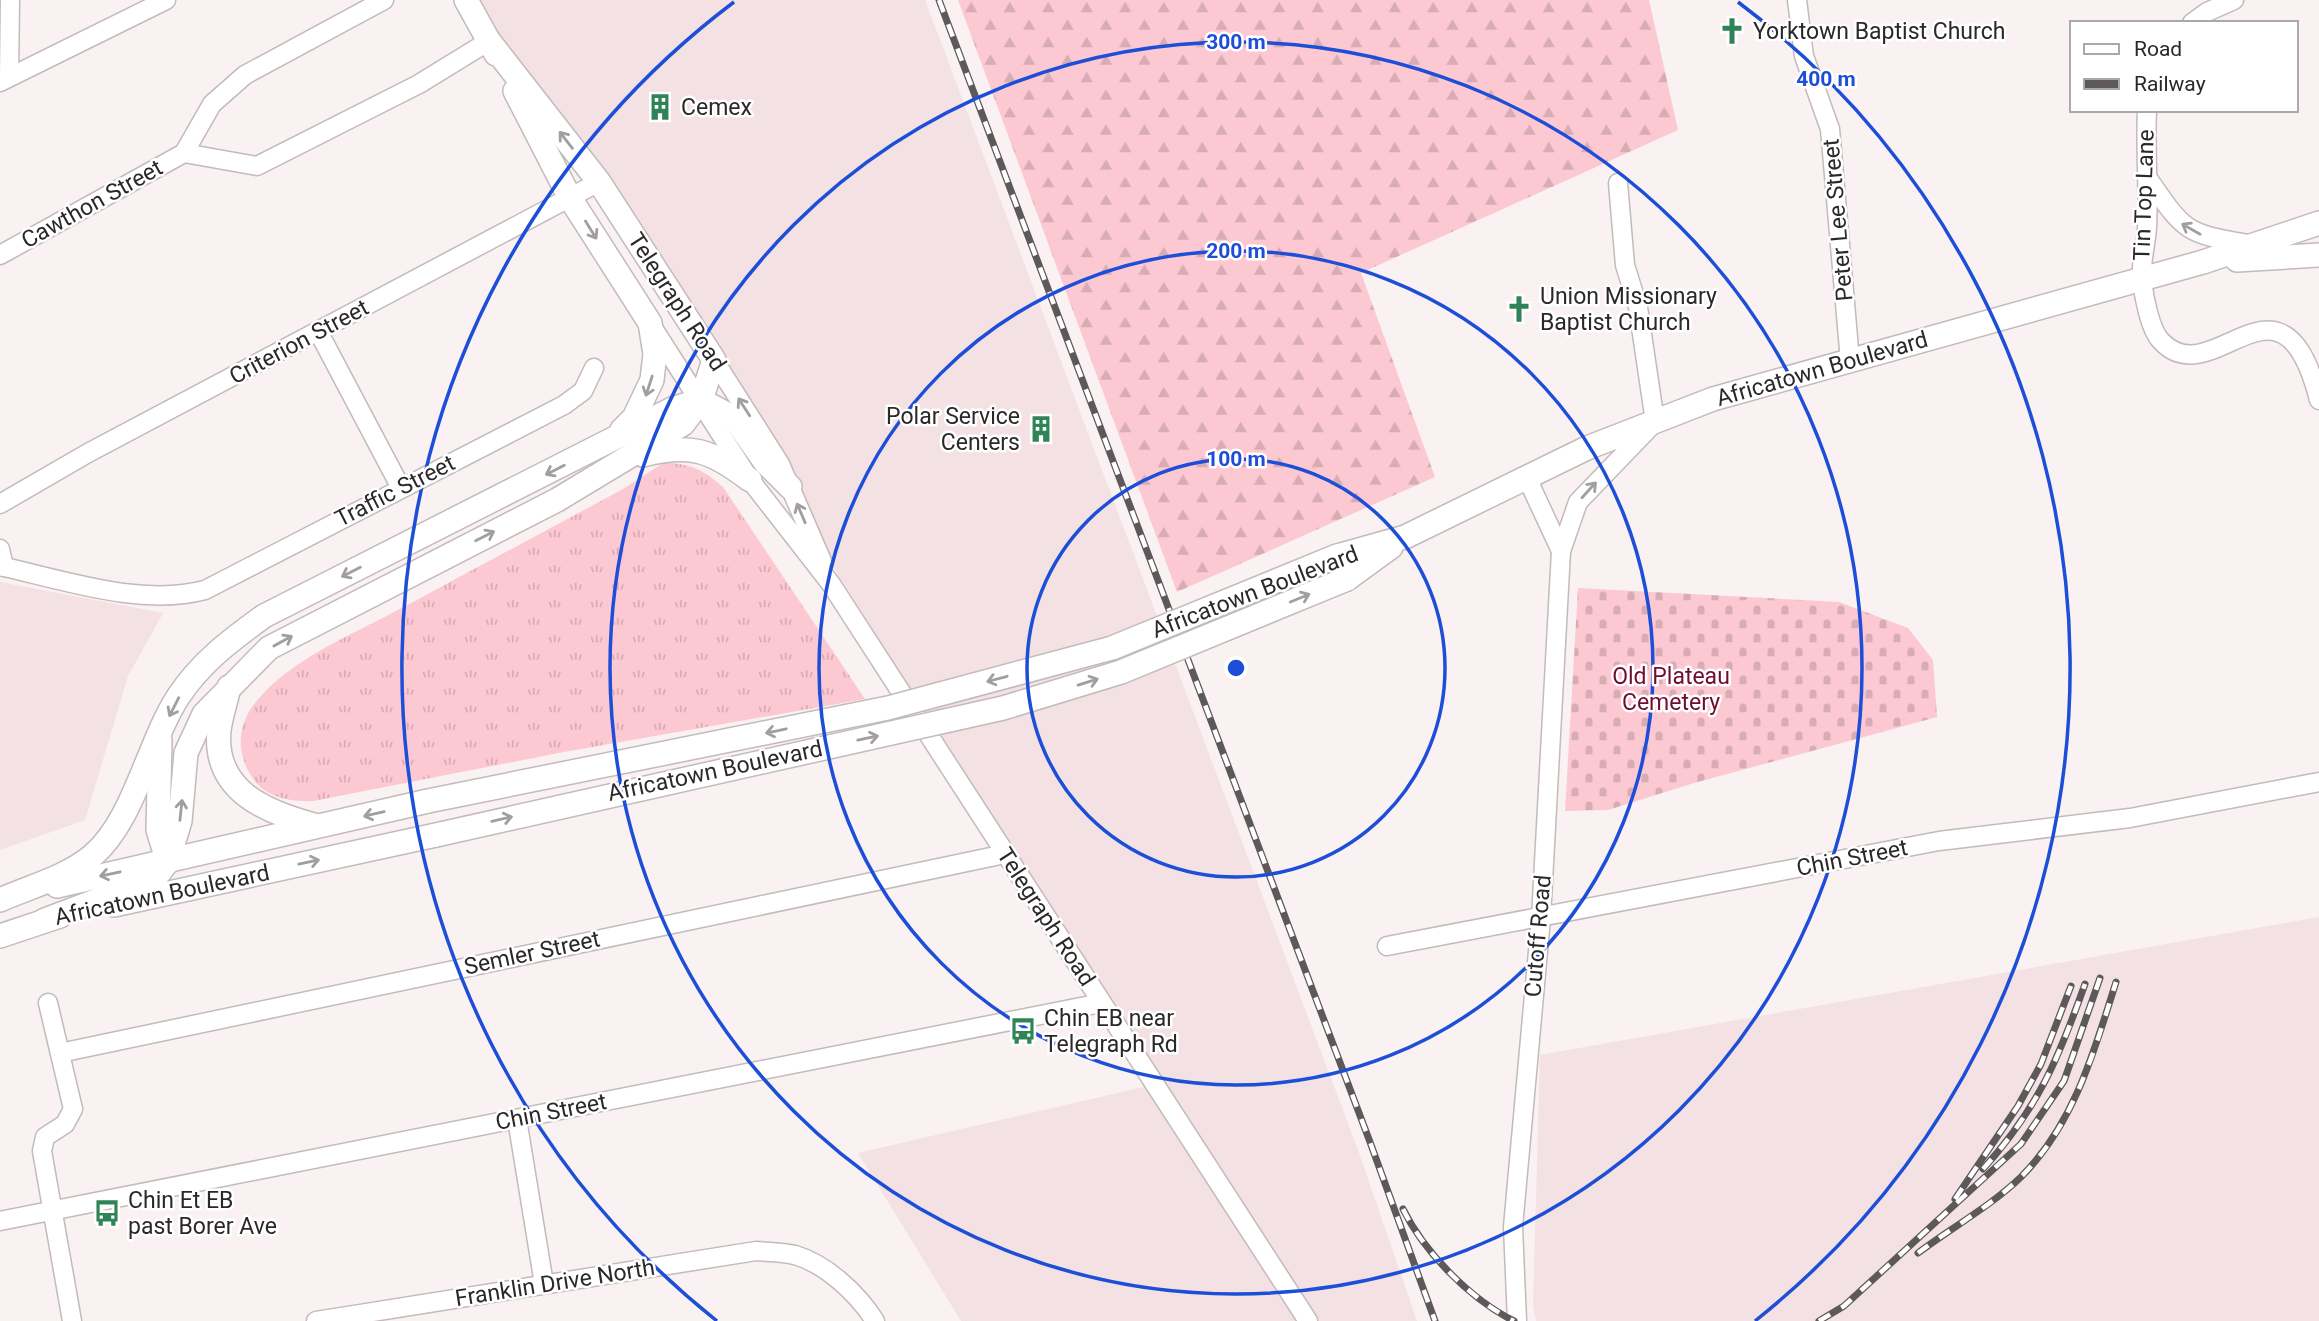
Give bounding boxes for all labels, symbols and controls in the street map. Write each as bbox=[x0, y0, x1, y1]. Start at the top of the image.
church icon: Yorktown Baptist Church bbox=[1717, 16, 1747, 46]
place label: Yorktown Baptist Church bbox=[1753, 18, 2005, 45]
legend bbox=[2070, 21, 2298, 112]
text: 300 m bbox=[1206, 30, 1266, 54]
text: Road bbox=[2134, 37, 2182, 61]
text: 400 m bbox=[1796, 67, 1856, 91]
text: Railway bbox=[2134, 72, 2206, 96]
building icon: Cemex bbox=[645, 92, 675, 122]
place label: Cemex bbox=[681, 94, 752, 121]
street label: Tin Top Lane bbox=[2128, 129, 2160, 261]
one-way arrow bbox=[559, 132, 574, 150]
street label: Peter Lee Street bbox=[1817, 138, 1859, 302]
street label: Cawthon Street bbox=[17, 154, 167, 254]
one-way arrow bbox=[585, 220, 599, 240]
one-way arrow bbox=[2181, 222, 2201, 236]
street label: Telegraph Road bbox=[622, 228, 732, 376]
text: 200 m bbox=[1206, 239, 1266, 263]
place label: Union Missionary Baptist Church bbox=[1540, 283, 1717, 336]
street label: Criterion Street bbox=[225, 294, 373, 390]
church icon: Union Missionary Baptist Church bbox=[1504, 294, 1534, 324]
street label: Africatown Boulevard bbox=[1713, 326, 1931, 412]
one-way arrow bbox=[642, 374, 654, 396]
one-way arrow bbox=[736, 397, 750, 417]
place label: Polar Service Centers bbox=[886, 403, 1020, 456]
building icon: Polar Service Centers bbox=[1026, 414, 1056, 444]
text: 100 m bbox=[1206, 447, 1266, 471]
street label: Traffic Street bbox=[331, 449, 459, 533]
one-way arrow bbox=[545, 464, 566, 478]
one-way arrow bbox=[1581, 481, 1597, 499]
one-way arrow bbox=[794, 502, 807, 524]
one-way arrow bbox=[474, 529, 495, 543]
street label: Africatown Boulevard bbox=[1148, 540, 1362, 644]
one-way arrow bbox=[341, 566, 362, 580]
one-way arrow bbox=[1288, 591, 1310, 604]
one-way arrow bbox=[272, 634, 292, 648]
centre of rings bbox=[1224, 656, 1248, 680]
park label: Old Plateau Cemetery bbox=[1612, 663, 1730, 716]
one-way arrow bbox=[986, 673, 1009, 686]
one-way arrow bbox=[1077, 674, 1099, 687]
one-way arrow bbox=[166, 696, 180, 717]
one-way arrow bbox=[765, 725, 788, 739]
one-way arrow bbox=[856, 730, 879, 744]
street label: Africatown Boulevard bbox=[605, 735, 825, 807]
one-way arrow bbox=[174, 799, 187, 822]
one-way arrow bbox=[363, 807, 386, 821]
one-way arrow bbox=[490, 812, 513, 825]
street label: Chin Street bbox=[1794, 834, 1910, 882]
street label: Telegraph Road bbox=[991, 843, 1101, 991]
one-way arrow bbox=[297, 855, 320, 869]
street label: Africatown Boulevard bbox=[52, 859, 272, 931]
one-way arrow bbox=[99, 867, 122, 881]
street label: Cutoff Road bbox=[1519, 874, 1557, 998]
street label: Semler Street bbox=[462, 925, 602, 981]
place label: Chin EB near Telegraph Rd bbox=[1044, 1005, 1178, 1058]
bus stop icon: Chin EB near Telegraph Rd bbox=[1008, 1016, 1038, 1046]
street label: Chin Street bbox=[493, 1088, 609, 1136]
place label: Chin Et EB past Borer Ave bbox=[128, 1187, 277, 1240]
bus stop icon: Chin Et EB past Borer Ave bbox=[92, 1198, 122, 1228]
street label: Franklin Drive North bbox=[453, 1254, 657, 1312]

